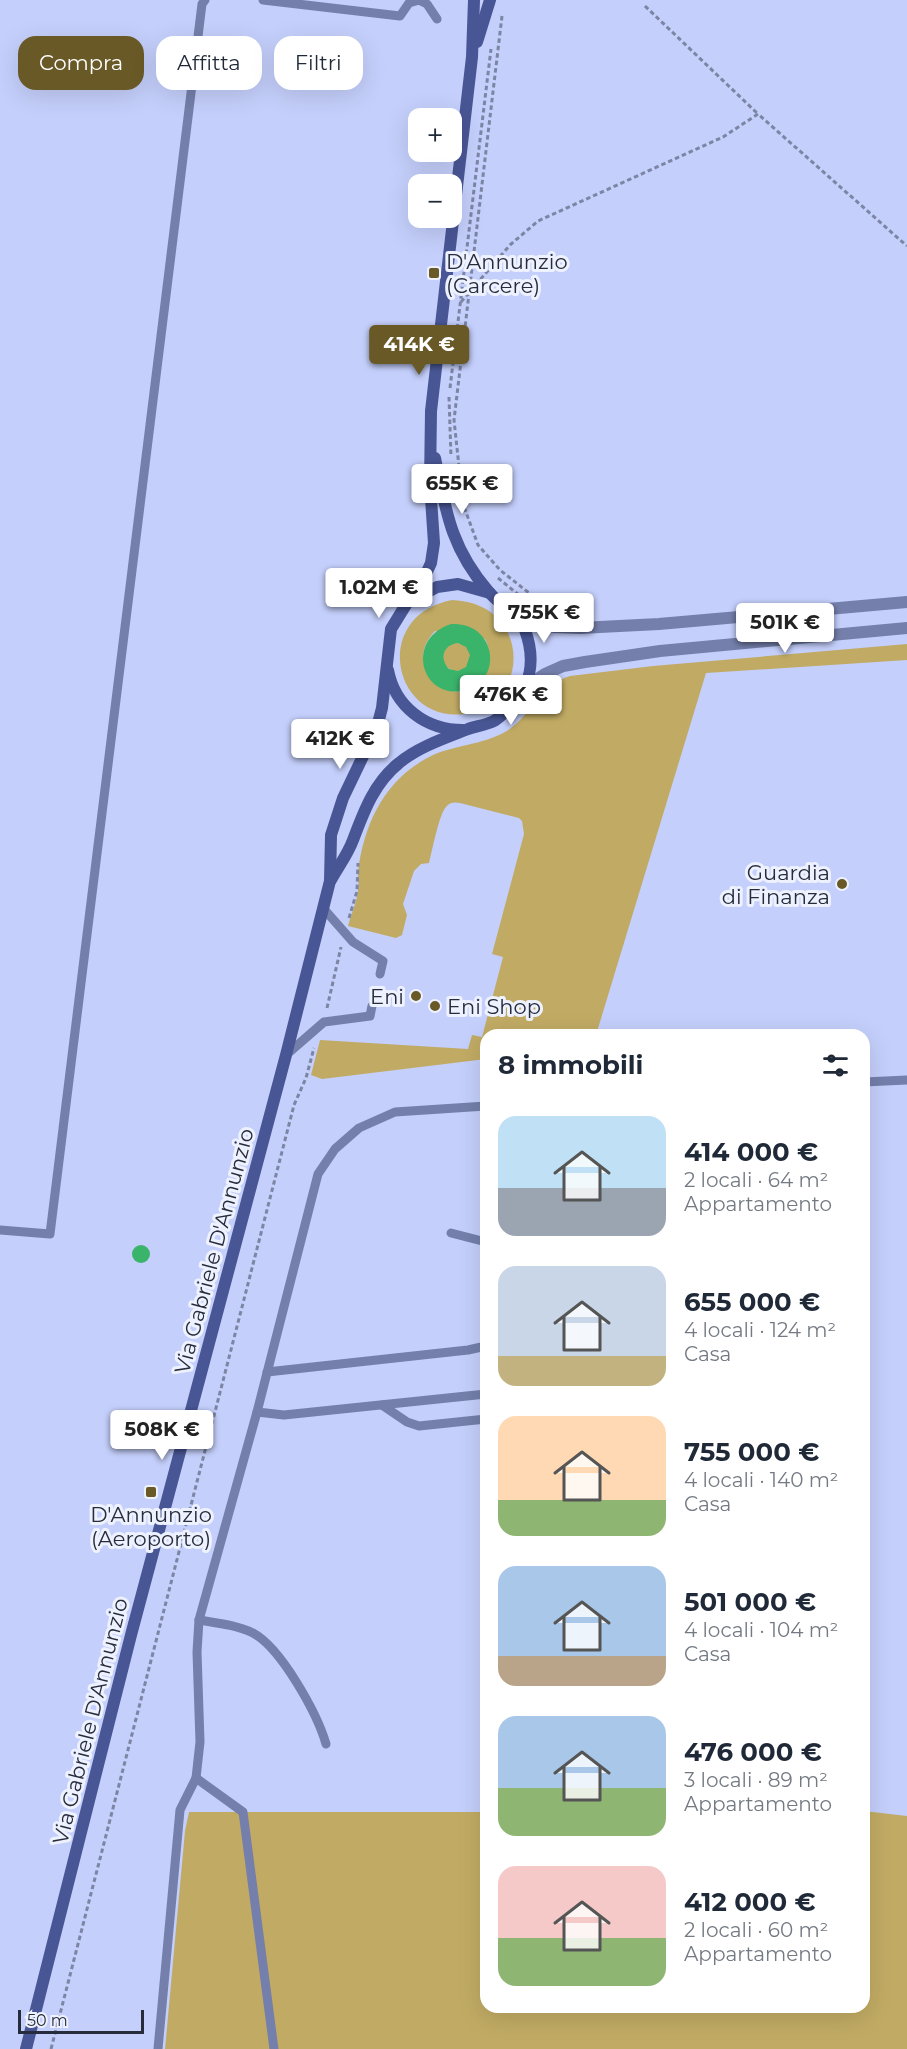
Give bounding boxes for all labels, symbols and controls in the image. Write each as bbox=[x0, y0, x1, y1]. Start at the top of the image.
chip: Compra bbox=[18, 36, 144, 90]
chip: Affitta bbox=[156, 36, 262, 90]
chip: Filtri bbox=[274, 36, 363, 90]
map controls bbox=[408, 108, 462, 228]
button: + bbox=[408, 108, 462, 162]
button: − bbox=[408, 174, 462, 228]
place label: D'Annunzio (Carcere) bbox=[446, 249, 568, 298]
marker: D'Annunzio (Carcere) bbox=[427, 266, 441, 280]
pin: 414K € bbox=[370, 325, 468, 376]
text: 414K € bbox=[383, 332, 455, 356]
pin: 655K € bbox=[413, 464, 511, 515]
text: 655K € bbox=[425, 471, 499, 495]
pin: 1.02M € bbox=[324, 568, 434, 619]
text: 1.02M € bbox=[339, 575, 419, 599]
pin: 755K € bbox=[495, 593, 593, 644]
text: 755K € bbox=[508, 600, 580, 624]
pin: 501K € bbox=[736, 603, 834, 654]
text: 501K € bbox=[750, 610, 820, 634]
pin: 476K € bbox=[462, 675, 560, 726]
text: 476K € bbox=[474, 682, 548, 706]
pin: 412K € bbox=[291, 719, 389, 770]
text: 412K € bbox=[305, 726, 375, 750]
place label: Guardia di Finanza bbox=[722, 860, 830, 909]
marker: Guardia di Finanza bbox=[835, 877, 849, 891]
place label: Eni bbox=[370, 984, 404, 1009]
marker: Eni bbox=[409, 989, 423, 1003]
place label: Eni Shop bbox=[447, 994, 541, 1019]
marker: Eni Shop bbox=[428, 999, 442, 1013]
text: 8 immobili bbox=[498, 1049, 643, 1081]
icon: filters bbox=[819, 1049, 852, 1082]
street label: Via Gabriele D'Annunzio bbox=[169, 1126, 259, 1376]
text: 414 000 € bbox=[684, 1136, 818, 1168]
icon: home bbox=[546, 1140, 618, 1212]
text: 2 locali · 64 m² bbox=[684, 1168, 828, 1192]
text: Appartamento bbox=[684, 1192, 832, 1216]
text: 655 000 € bbox=[684, 1286, 820, 1318]
icon: home bbox=[546, 1290, 618, 1362]
text: 4 locali · 124 m² bbox=[684, 1318, 836, 1342]
text: Casa bbox=[684, 1342, 731, 1366]
pin: 508K € bbox=[113, 1410, 211, 1461]
text: 508K € bbox=[124, 1417, 200, 1441]
text: 755 000 € bbox=[684, 1436, 819, 1468]
icon: home bbox=[546, 1440, 618, 1512]
text: 4 locali · 140 m² bbox=[684, 1468, 838, 1492]
marker: D'Annunzio (Aeroporto) bbox=[144, 1485, 158, 1499]
text: Casa bbox=[684, 1492, 731, 1516]
place label: D'Annunzio (Aeroporto) bbox=[90, 1502, 212, 1551]
text: 501 000 € bbox=[684, 1586, 816, 1618]
icon: home bbox=[546, 1590, 618, 1662]
street label: Via Gabriele D'Annunzio bbox=[47, 1595, 133, 1847]
text: 4 locali · 104 m² bbox=[684, 1618, 838, 1642]
text: Casa bbox=[684, 1642, 731, 1666]
text: 476 000 € bbox=[684, 1736, 822, 1768]
icon: home bbox=[546, 1740, 618, 1812]
text: 3 locali · 89 m² bbox=[684, 1768, 828, 1792]
text: Appartamento bbox=[684, 1792, 832, 1816]
text: 412 000 € bbox=[684, 1886, 816, 1918]
icon: home bbox=[546, 1890, 618, 1962]
text: 2 locali · 60 m² bbox=[684, 1918, 828, 1942]
text: Appartamento bbox=[684, 1942, 832, 1966]
scale bar bbox=[18, 2007, 144, 2034]
text: 50 m bbox=[27, 2011, 68, 2030]

